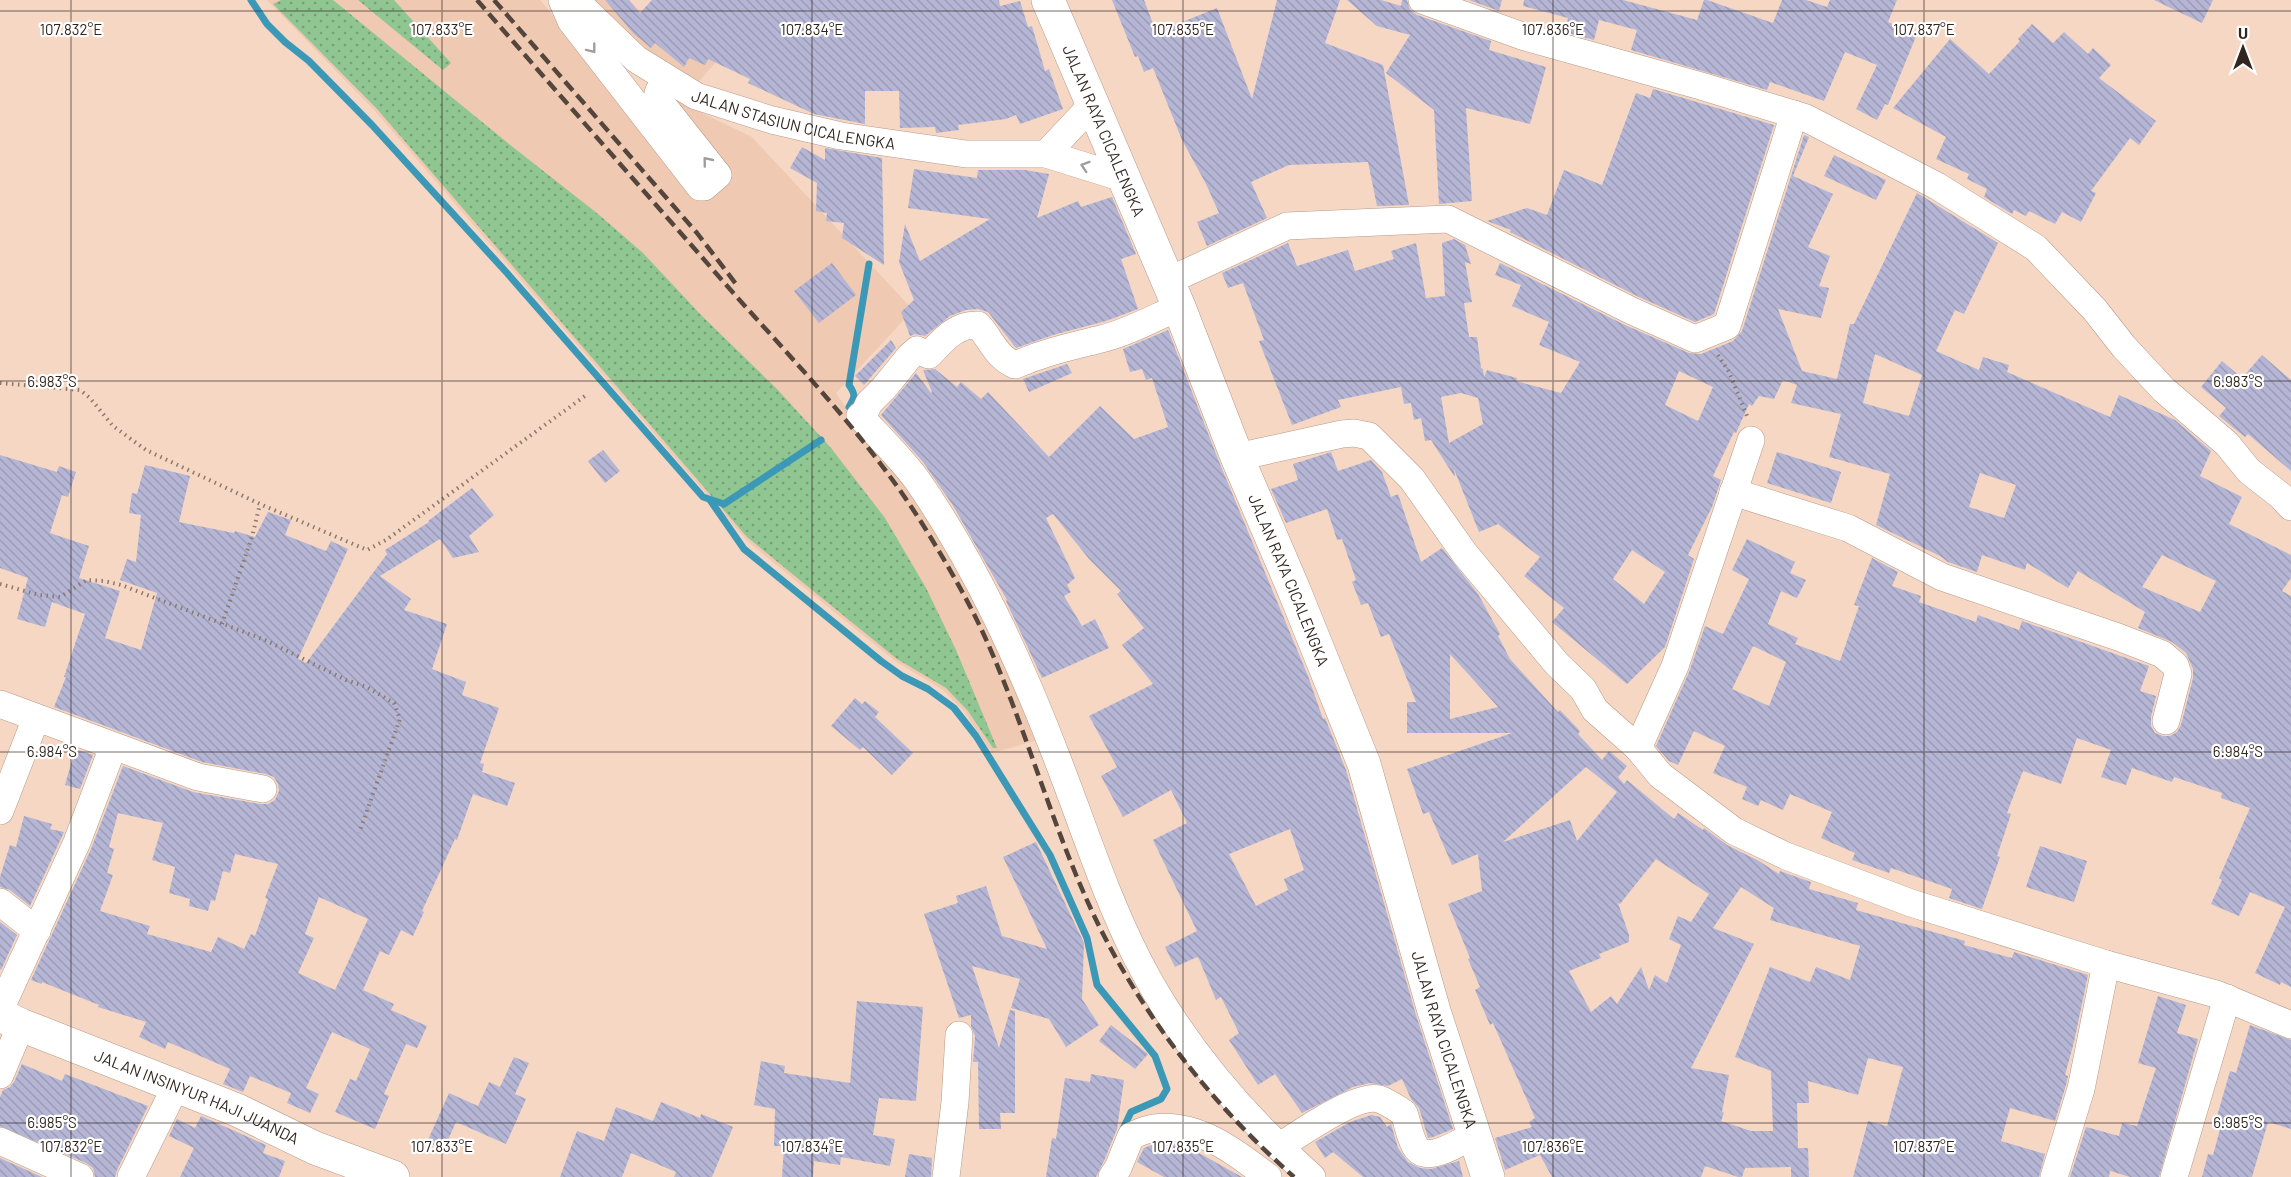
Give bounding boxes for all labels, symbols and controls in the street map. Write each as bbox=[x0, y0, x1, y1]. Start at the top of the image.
north arrow bbox=[2213, 18, 2273, 78]
text: 107.832°E bbox=[40, 20, 102, 38]
text: 107.833°E bbox=[411, 20, 473, 38]
text: 107.834°E bbox=[781, 20, 843, 38]
text: 107.835°E bbox=[1152, 20, 1214, 38]
text: 107.836°E bbox=[1522, 20, 1584, 38]
text: 107.837°E bbox=[1893, 20, 1955, 38]
text: U bbox=[2238, 23, 2248, 42]
one-way arrow bbox=[585, 42, 596, 53]
street label: JALAN RAYA CICALENGKA bbox=[1059, 42, 1149, 219]
street label: JALAN STASIUN CICALENGKA bbox=[689, 85, 897, 153]
one-way arrow bbox=[704, 157, 715, 168]
one-way arrow bbox=[1080, 161, 1091, 173]
text: 6.983°S bbox=[27, 372, 77, 390]
text: 6.983°S bbox=[2213, 372, 2263, 390]
street label: JALAN RAYA CICALENGKA bbox=[1245, 491, 1334, 669]
text: 6.984°S bbox=[27, 742, 77, 760]
text: 6.984°S bbox=[2213, 742, 2263, 760]
street label: JALAN RAYA CICALENGKA bbox=[1408, 949, 1482, 1131]
street label: JALAN INSINYUR HAJI JUANDA bbox=[92, 1045, 303, 1148]
text: 6.985°S bbox=[27, 1113, 77, 1131]
text: 6.985°S bbox=[2213, 1113, 2263, 1131]
text: 107.832°E bbox=[40, 1137, 102, 1155]
text: 107.833°E bbox=[411, 1137, 473, 1155]
text: 107.834°E bbox=[781, 1137, 843, 1155]
text: 107.835°E bbox=[1152, 1137, 1214, 1155]
text: 107.836°E bbox=[1522, 1137, 1584, 1155]
text: 107.837°E bbox=[1893, 1137, 1955, 1155]

